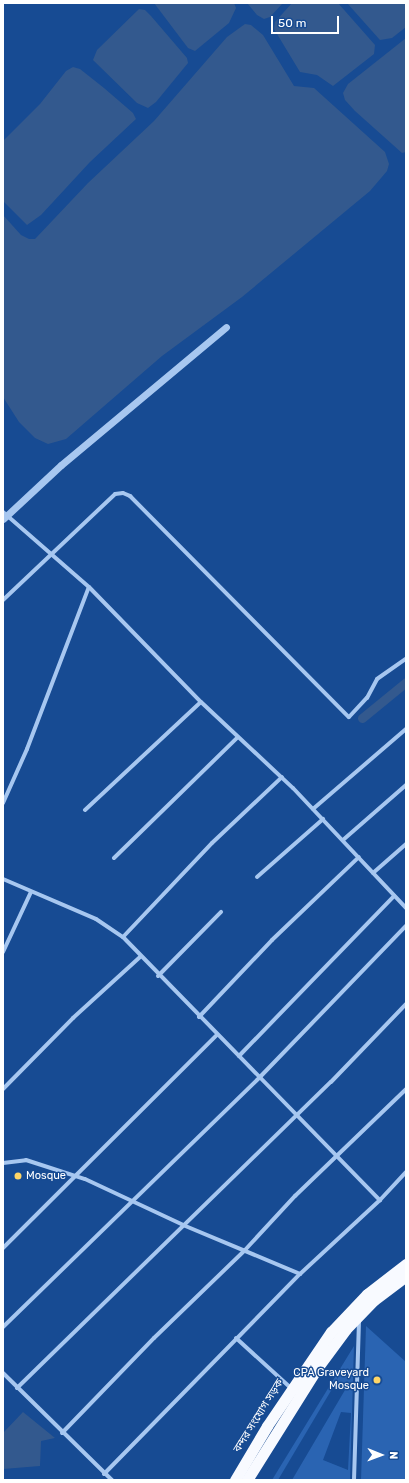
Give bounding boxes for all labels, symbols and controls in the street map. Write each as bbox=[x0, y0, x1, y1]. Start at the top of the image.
scale bar bbox=[273, 8, 341, 34]
text: 50 m bbox=[278, 16, 306, 30]
place label: Mosque bbox=[26, 1169, 66, 1183]
marker: Mosque bbox=[13, 1171, 23, 1181]
place label: CPA Graveyard Mosque bbox=[293, 1367, 369, 1393]
marker: CPA Graveyard Mosque bbox=[372, 1375, 382, 1385]
street label: বন্দর সংযোগ সড়ক bbox=[231, 1377, 287, 1455]
north arrow bbox=[361, 1435, 401, 1475]
text: N bbox=[387, 1451, 400, 1459]

